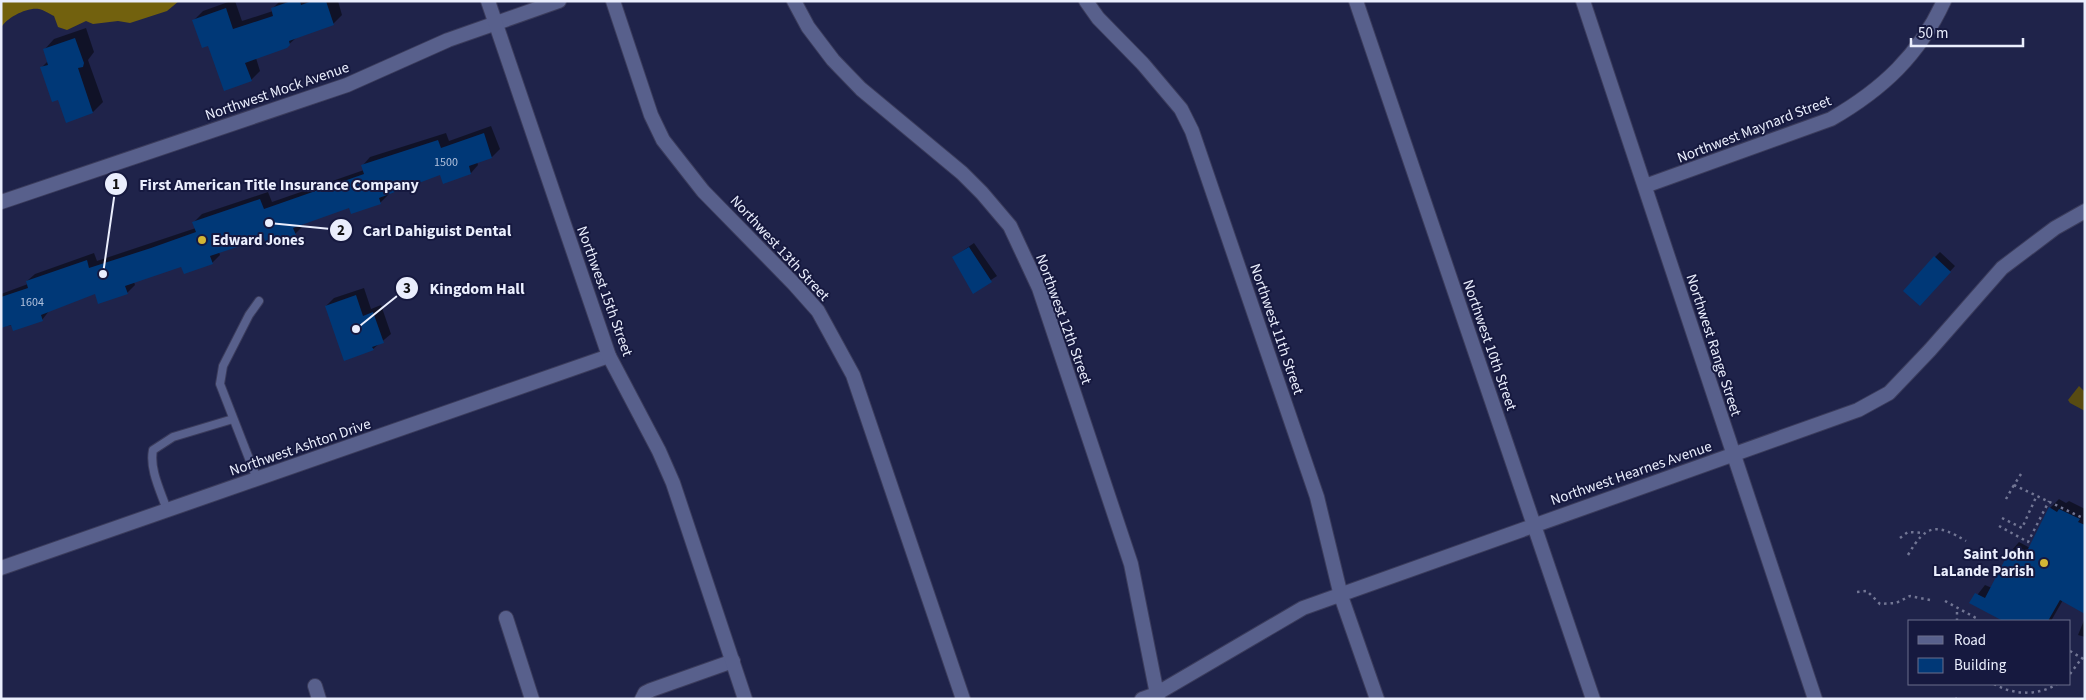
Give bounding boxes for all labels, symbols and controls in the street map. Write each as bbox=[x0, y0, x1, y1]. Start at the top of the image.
scale bar bbox=[1911, 15, 2024, 47]
text: 50 m bbox=[1918, 23, 1948, 44]
street label: Northwest Mock Avenue bbox=[202, 57, 352, 126]
street label: Northwest Maynard Street bbox=[1674, 90, 1834, 169]
house number: 1500 bbox=[434, 154, 458, 171]
callout: First American Title Insurance Company bbox=[104, 169, 428, 200]
text: 1 bbox=[112, 174, 120, 195]
text: First American Title Insurance Company bbox=[139, 174, 420, 196]
street label: Northwest 13th Street bbox=[725, 191, 834, 306]
callout: Carl Dahiguist Dental bbox=[328, 215, 522, 246]
text: 2 bbox=[337, 220, 345, 241]
text: Carl Dahiguist Dental bbox=[363, 220, 512, 242]
street label: Northwest 15th Street bbox=[571, 223, 638, 359]
place label: Edward Jones bbox=[212, 230, 305, 251]
marker: Edward Jones bbox=[196, 234, 208, 246]
street label: Northwest 12th Street bbox=[1030, 251, 1097, 387]
street label: Northwest 11th Street bbox=[1244, 261, 1309, 397]
street label: Northwest Range Street bbox=[1681, 271, 1746, 419]
callout: Kingdom Hall bbox=[395, 272, 535, 303]
street label: Northwest 10th Street bbox=[1457, 277, 1522, 413]
text: 3 bbox=[403, 278, 411, 299]
text: Kingdom Hall bbox=[430, 278, 525, 300]
house number: 1604 bbox=[20, 294, 44, 311]
street label: Northwest Ashton Drive bbox=[227, 413, 374, 482]
street label: Northwest Hearnes Avenue bbox=[1548, 436, 1715, 511]
place label: Saint John LaLande Parish bbox=[1933, 544, 2034, 582]
marker: Saint John LaLande Parish bbox=[2038, 557, 2050, 569]
legend bbox=[1908, 620, 2071, 685]
text: Road bbox=[1954, 630, 1986, 651]
text: Building bbox=[1954, 655, 2007, 676]

